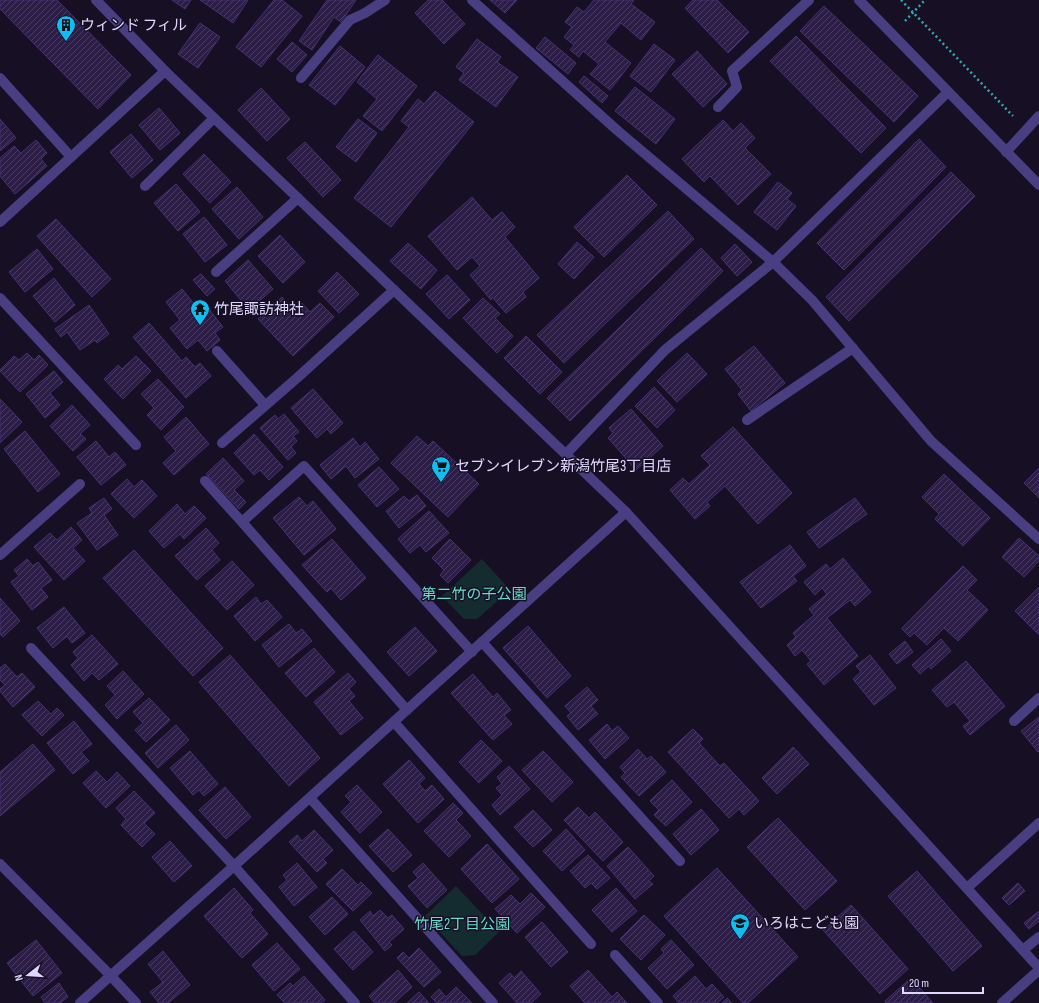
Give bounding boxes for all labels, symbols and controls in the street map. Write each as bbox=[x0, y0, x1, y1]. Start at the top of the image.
building icon: ウィンド フィル bbox=[55, 14, 77, 42]
place label: ウィンド フィル bbox=[80, 16, 187, 35]
temple icon: 竹尾諏訪神社 bbox=[189, 298, 211, 326]
place label: 竹尾諏訪神社 bbox=[214, 300, 304, 319]
supermarket icon: セブンイレブン新潟竹尾3丁目店 bbox=[430, 455, 452, 483]
place label: セブンイレブン新潟竹尾3丁目店 bbox=[455, 457, 671, 476]
park label: 第二竹の子公園 bbox=[421, 585, 527, 604]
school or university icon: いろはこども園 bbox=[729, 912, 751, 940]
place label: いろはこども園 bbox=[754, 914, 859, 933]
park label: 竹尾2丁目公園 bbox=[414, 915, 510, 934]
north arrow bbox=[8, 955, 48, 995]
scale bar bbox=[903, 969, 983, 995]
text: N bbox=[12, 973, 26, 982]
text: 20 m bbox=[909, 976, 929, 991]

